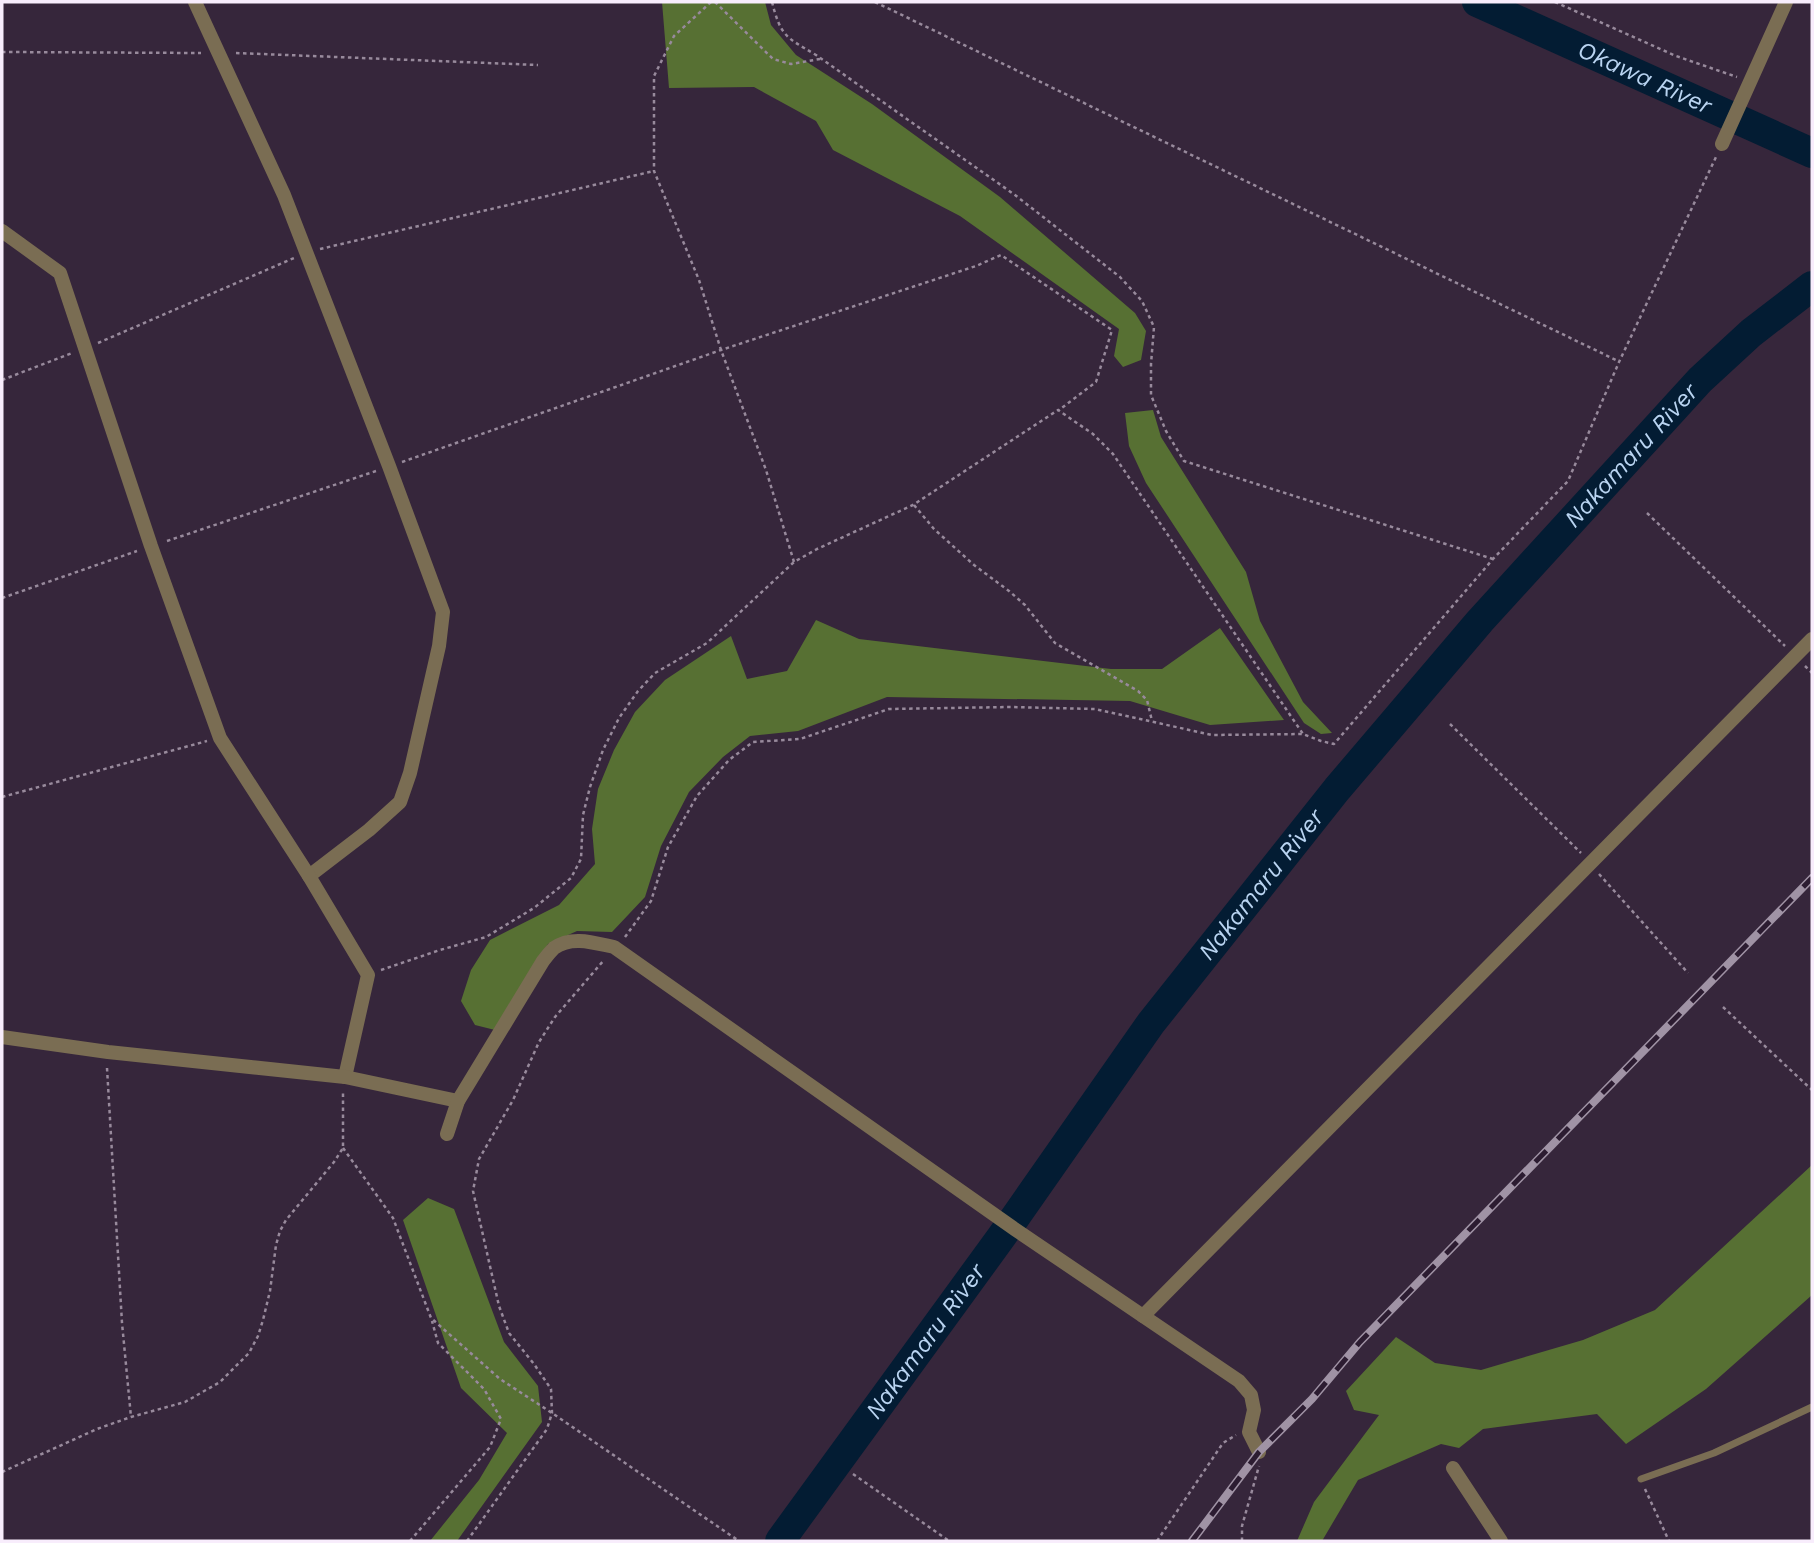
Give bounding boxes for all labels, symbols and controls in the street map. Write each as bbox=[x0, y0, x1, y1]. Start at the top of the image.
water label: Okawa River bbox=[1573, 35, 1718, 121]
water label: Nakamaru River bbox=[1559, 376, 1705, 533]
water label: Nakamaru River bbox=[1193, 802, 1331, 966]
water label: Nakamaru River bbox=[860, 1257, 992, 1424]

